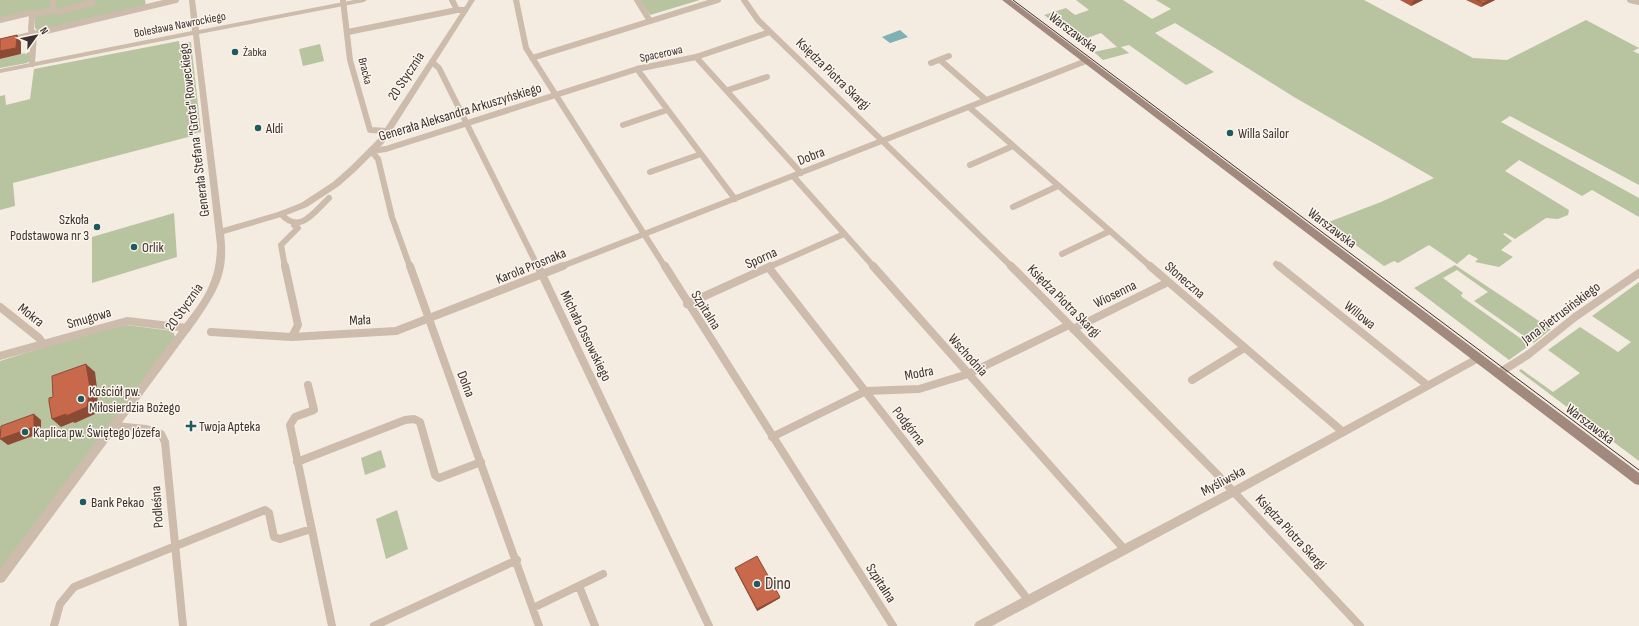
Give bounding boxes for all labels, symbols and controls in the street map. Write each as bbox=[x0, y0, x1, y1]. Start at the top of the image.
street label: Warszawska bbox=[1045, 8, 1101, 56]
street label: Bolesława Nawrockiego bbox=[133, 9, 227, 41]
north arrow bbox=[16, 16, 56, 56]
text: N bbox=[37, 25, 51, 37]
street label: Księdza Piotra Skargi bbox=[792, 34, 874, 114]
street label: Generała Stefana "Grota" Roweckiego bbox=[175, 42, 213, 218]
street label: Spacerowa bbox=[638, 42, 684, 66]
place label: Żabka bbox=[243, 45, 267, 60]
marker: Żabka bbox=[230, 47, 240, 57]
street label: 20 Stycznia bbox=[384, 49, 428, 103]
street label: Bracka bbox=[354, 56, 376, 86]
street label: Generała Aleksandra Arkuszyńskiego bbox=[376, 79, 544, 145]
place label: Aldi bbox=[265, 120, 283, 137]
marker: Aldi bbox=[253, 123, 263, 133]
place label: Willa Sailor bbox=[1238, 125, 1289, 142]
marker: Willa Sailor bbox=[1225, 128, 1235, 138]
street label: Dobra bbox=[795, 143, 827, 169]
street label: Warszawska bbox=[1304, 204, 1360, 252]
place label: Szkoła Podstawowa nr 3 bbox=[10, 211, 89, 244]
marker: Szkoła Podstawowa nr 3 bbox=[92, 222, 102, 232]
place label: Orlik bbox=[142, 239, 164, 256]
marker: Orlik bbox=[129, 242, 139, 252]
street label: Karola Prosnaka bbox=[493, 244, 569, 288]
street label: Sporna bbox=[742, 244, 780, 272]
street label: Słoneczna bbox=[1161, 258, 1209, 302]
street label: Księdza Piotra Skargi bbox=[1024, 261, 1104, 341]
street label: Wiosenna bbox=[1091, 276, 1139, 312]
street label: Jana Pietrusińskiego bbox=[1518, 278, 1604, 349]
street label: 20 Stycznia bbox=[161, 280, 207, 334]
street label: Szpitalna bbox=[687, 287, 725, 333]
street label: Michała Ossowskiego bbox=[557, 288, 615, 384]
street label: Willowa bbox=[1341, 297, 1379, 333]
street label: Mokra bbox=[14, 299, 48, 331]
street label: Smugowa bbox=[65, 304, 113, 332]
street label: Mała bbox=[349, 311, 371, 329]
street label: Wschodnia bbox=[945, 330, 991, 380]
street label: Modra bbox=[903, 362, 935, 384]
street label: Dolna bbox=[453, 368, 479, 400]
place label: Kościół pw. Miłosierdzia Bożego bbox=[89, 383, 180, 416]
marker: Kościół pw. Miłosierdzia Bożego bbox=[76, 394, 86, 404]
street label: Warszawska bbox=[1562, 400, 1618, 448]
street label: Podgórna bbox=[889, 403, 929, 449]
place label: Twoja Apteka bbox=[199, 418, 260, 435]
marker: Twoja Apteka bbox=[186, 421, 196, 431]
place label: Kaplica pw. Świętego Józefa bbox=[33, 424, 160, 441]
marker: Kaplica pw. Świętego Józefa bbox=[20, 427, 30, 437]
street label: Myśliwska bbox=[1198, 462, 1248, 500]
street label: Podleśna bbox=[147, 485, 167, 529]
street label: Księdza Piotra Skargi bbox=[1252, 491, 1330, 573]
place label: Bank Pekao bbox=[91, 494, 145, 511]
marker: Bank Pekao bbox=[78, 497, 88, 507]
street label: Szpitalna bbox=[862, 560, 900, 606]
place label: Dino bbox=[765, 574, 791, 594]
marker: Dino bbox=[752, 579, 762, 589]

